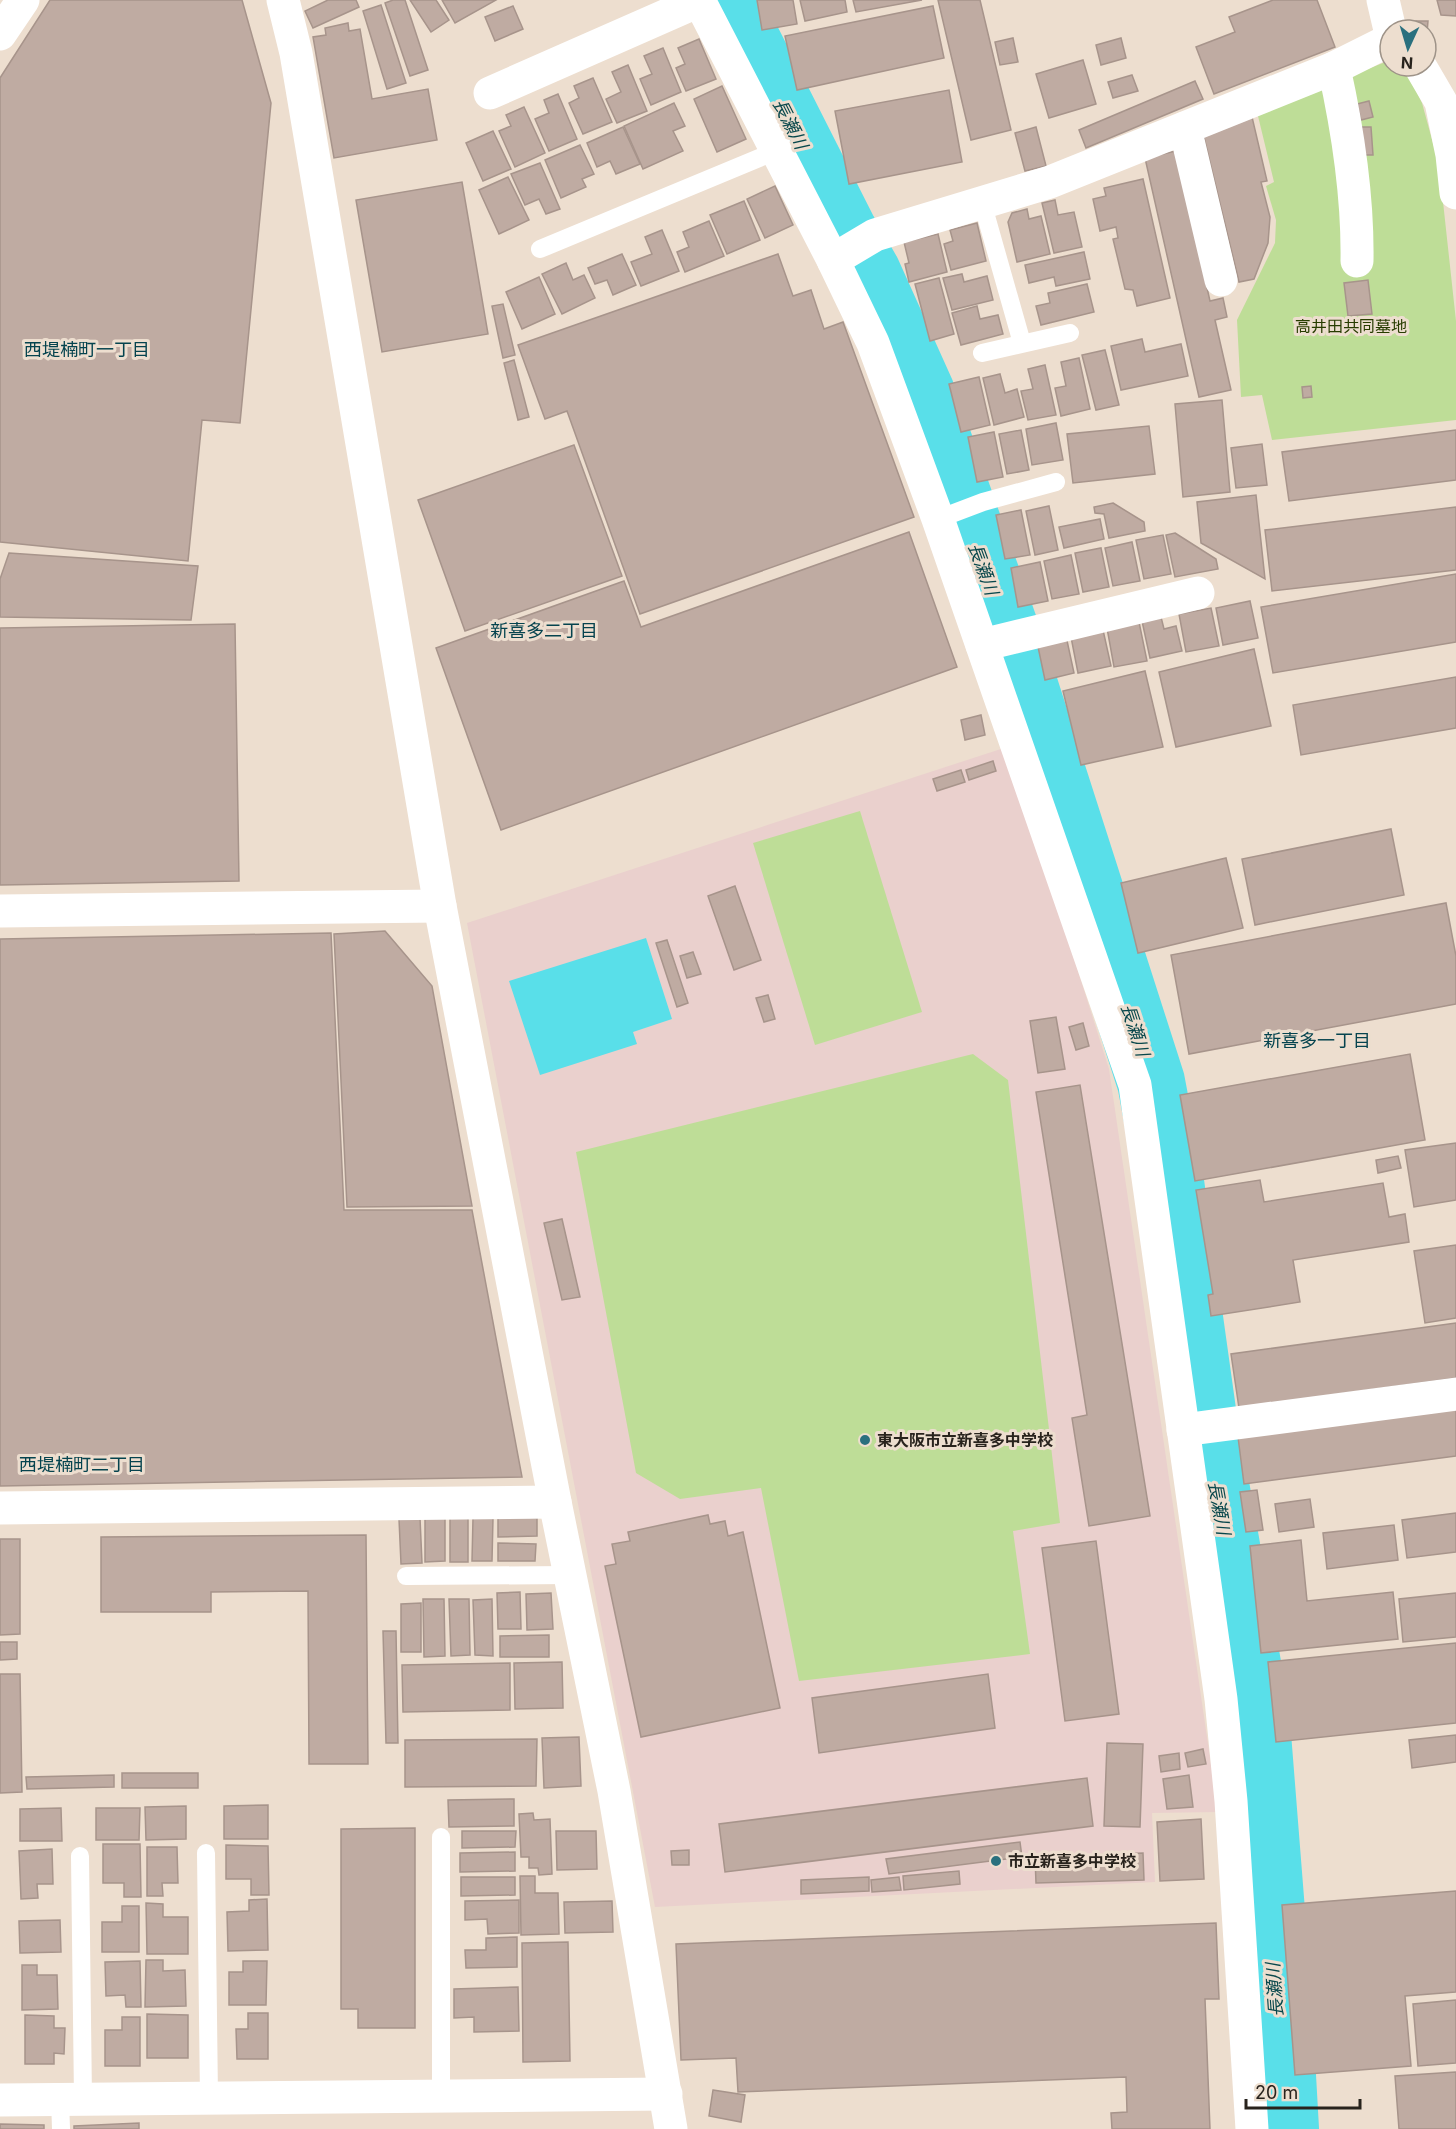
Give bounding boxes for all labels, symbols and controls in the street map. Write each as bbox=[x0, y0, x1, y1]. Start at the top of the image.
north arrow bbox=[1378, 18, 1438, 78]
text: N bbox=[1400, 53, 1414, 73]
water label: 長瀬川 bbox=[769, 95, 813, 154]
park label: 高井田共同墓地 bbox=[1295, 316, 1407, 336]
district label: 西堤楠町一丁目 bbox=[24, 339, 150, 360]
water label: 長瀬川 bbox=[964, 540, 1003, 600]
district label: 新喜多二丁目 bbox=[490, 620, 598, 641]
water label: 長瀬川 bbox=[1117, 1001, 1154, 1061]
district label: 新喜多一丁目 bbox=[1263, 1030, 1371, 1051]
place label: 東大阪市立新喜多中学校 bbox=[877, 1430, 1053, 1450]
marker: 東大阪市立新喜多中学校 bbox=[858, 1433, 872, 1447]
district label: 西堤楠町二丁目 bbox=[19, 1454, 145, 1475]
water label: 長瀬川 bbox=[1204, 1480, 1235, 1538]
place label: 市立新喜多中学校 bbox=[1008, 1851, 1136, 1871]
marker: 市立新喜多中学校 bbox=[989, 1854, 1003, 1868]
water label: 長瀬川 bbox=[1262, 1960, 1287, 2018]
scale bar bbox=[1246, 2072, 1360, 2110]
text: 20 m bbox=[1255, 2082, 1298, 2103]

